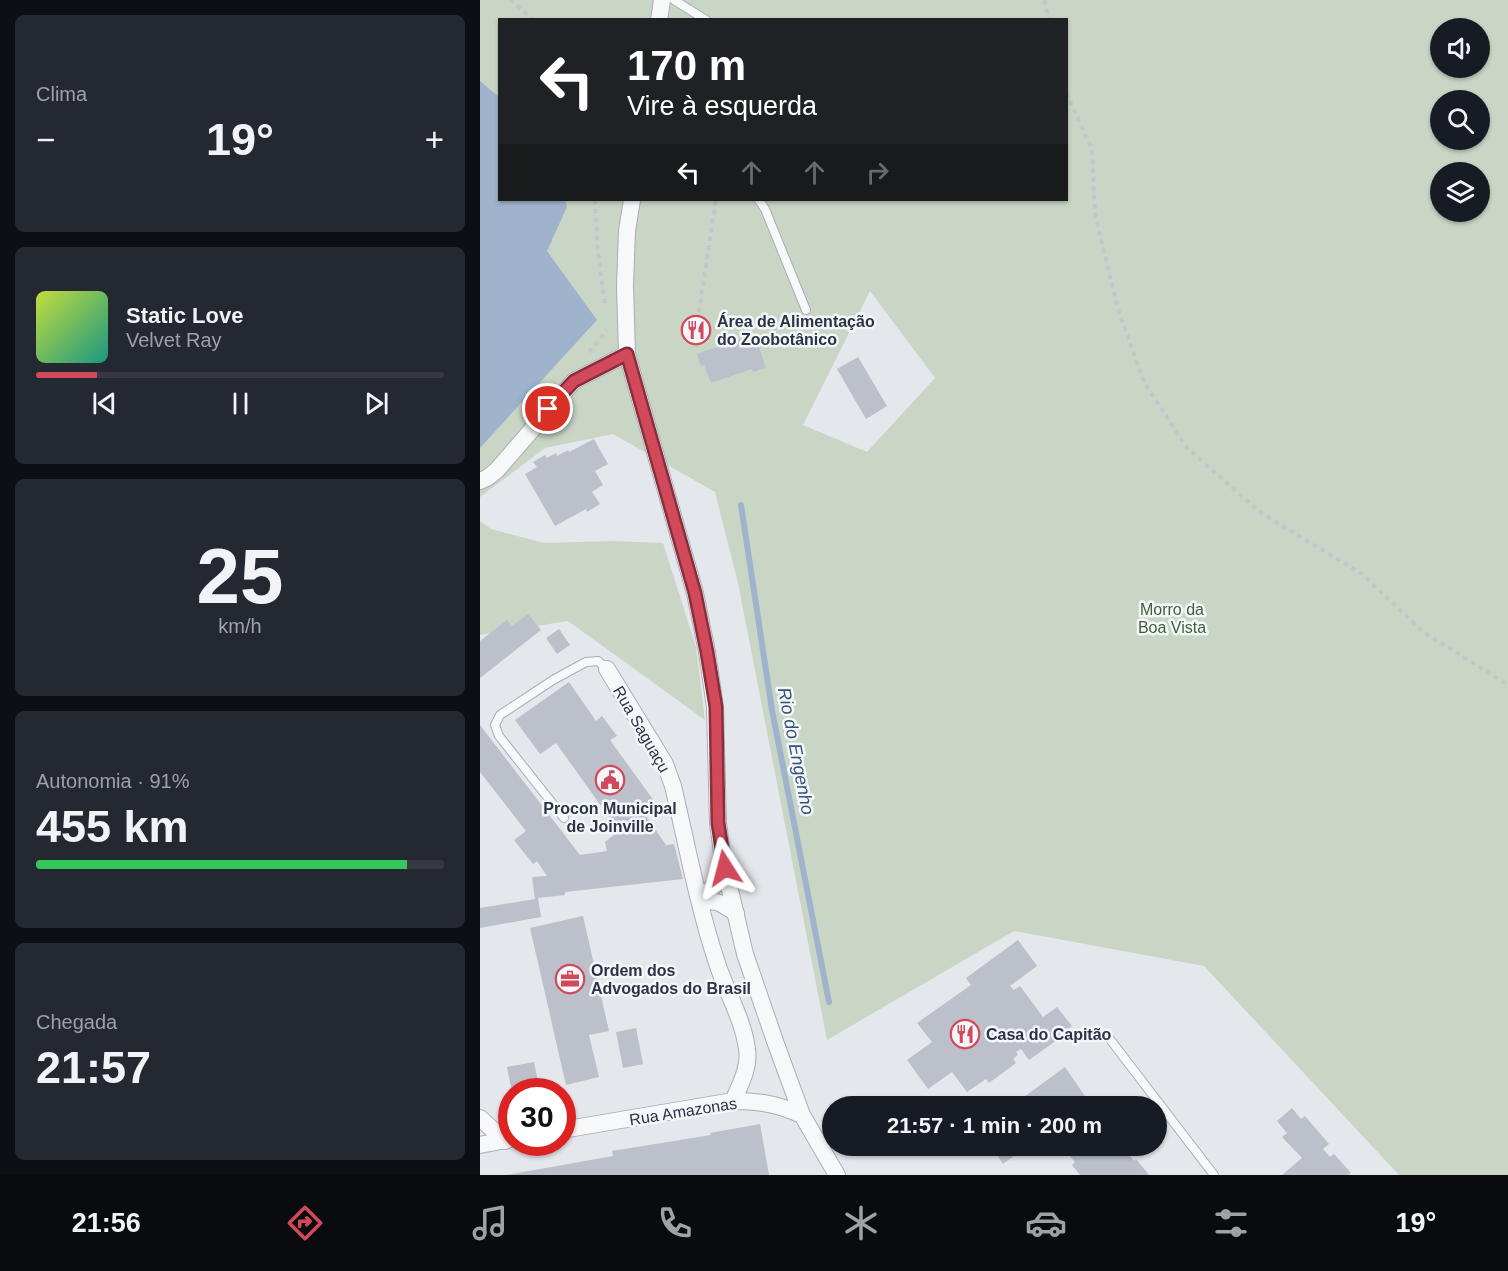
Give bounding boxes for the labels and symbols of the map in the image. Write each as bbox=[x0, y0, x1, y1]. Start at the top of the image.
place label: Área de Alimentação do Zoobotânico bbox=[717, 312, 875, 348]
restaurant icon: Área de Alimentação do Zoobotânico bbox=[680, 314, 712, 346]
pin bbox=[522, 383, 573, 434]
park label: Morro da Boa Vista bbox=[1138, 601, 1206, 636]
street label: Rua Saguaçu bbox=[610, 683, 673, 775]
water label: Rio do Engenho bbox=[774, 686, 818, 816]
public building icon: Procon Municipal de Joinville bbox=[594, 764, 626, 796]
place label: Procon Municipal de Joinville bbox=[543, 800, 677, 835]
position arrow bbox=[693, 836, 757, 900]
place label: Ordem dos Advogados do Brasil bbox=[591, 962, 751, 997]
office icon: Ordem dos Advogados do Brasil bbox=[554, 963, 586, 995]
restaurant icon: Casa do Capitão bbox=[949, 1018, 981, 1050]
place label: Casa do Capitão bbox=[986, 1026, 1112, 1043]
speed limit sign: 30 bbox=[498, 1078, 576, 1156]
street label: Rua Amazonas bbox=[628, 1095, 738, 1128]

